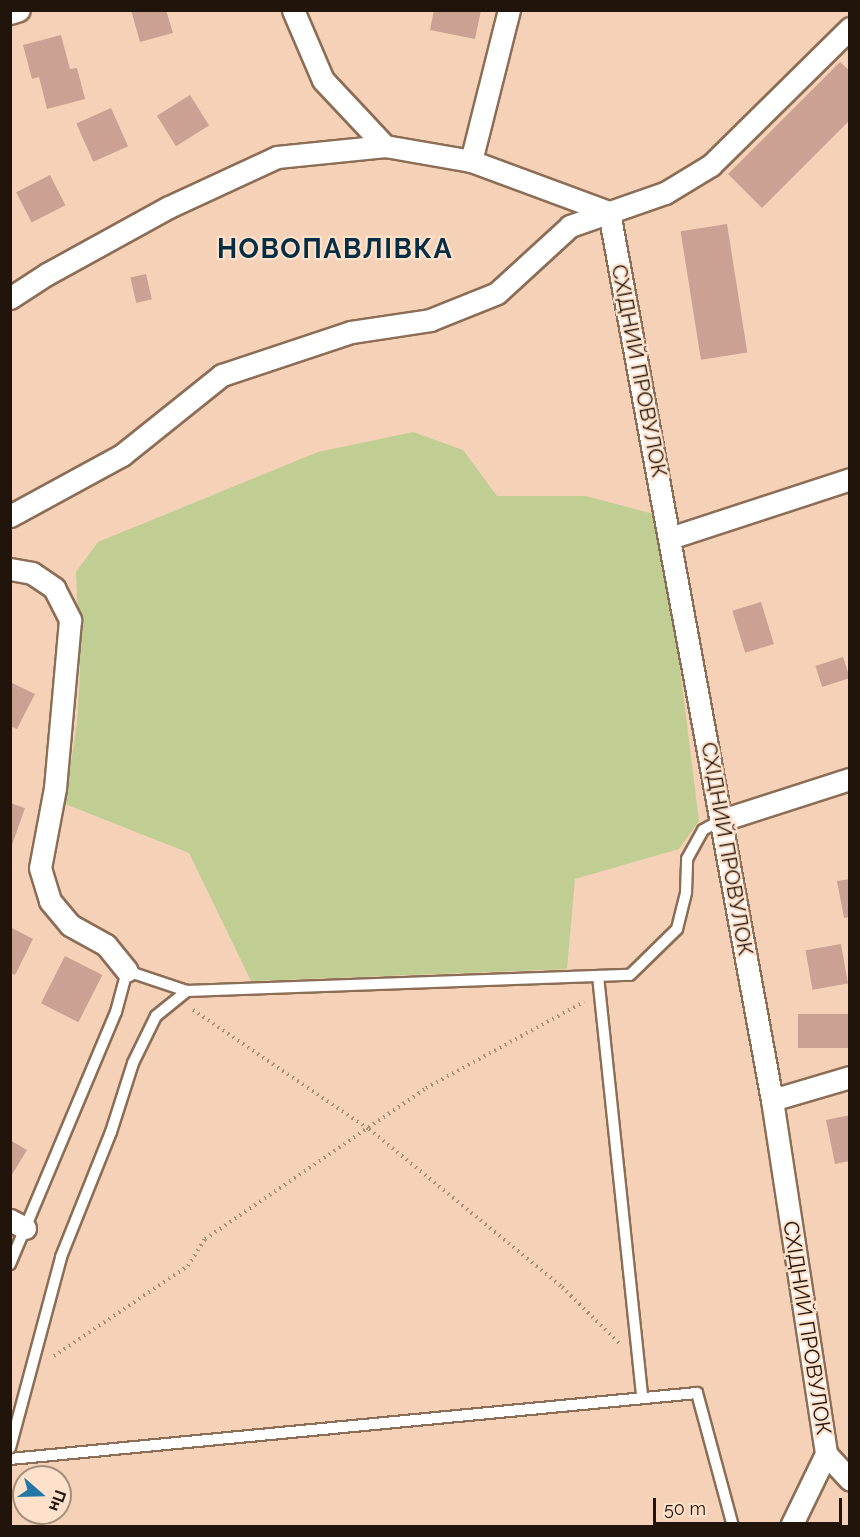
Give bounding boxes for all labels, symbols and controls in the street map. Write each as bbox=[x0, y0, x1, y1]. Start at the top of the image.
district label: НОВОПАВЛІВКА bbox=[217, 233, 453, 265]
street label: СХІДНИЙ ПРОВУЛОК bbox=[606, 262, 672, 480]
street label: СХІДНИЙ ПРОВУЛОК bbox=[696, 740, 758, 958]
street label: СХІДНИЙ ПРОВУЛОК bbox=[778, 1219, 836, 1437]
north arrow bbox=[12, 1465, 72, 1525]
scale bar bbox=[656, 1486, 845, 1524]
text: Пн bbox=[45, 1487, 70, 1514]
text: 50 m bbox=[664, 1498, 706, 1519]

